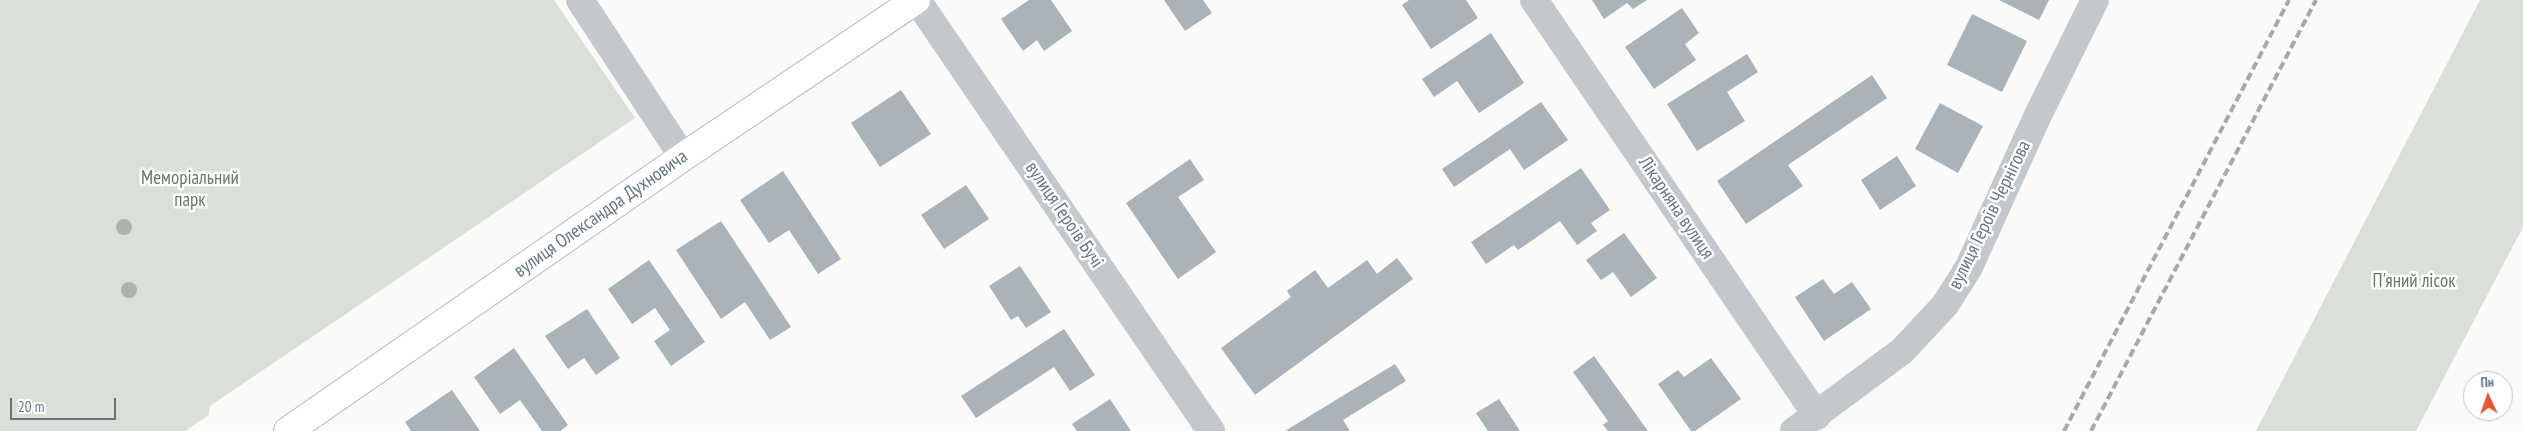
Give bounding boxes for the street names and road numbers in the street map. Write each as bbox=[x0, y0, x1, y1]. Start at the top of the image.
street label: вулиця Героїв Чернігова bbox=[1944, 137, 2036, 293]
street label: вулиця Олександра Духновича bbox=[510, 145, 692, 283]
street label: Лікарняна вулиця bbox=[1633, 152, 1719, 264]
street label: вулиця Героїв Бучі bbox=[1020, 158, 1108, 272]

